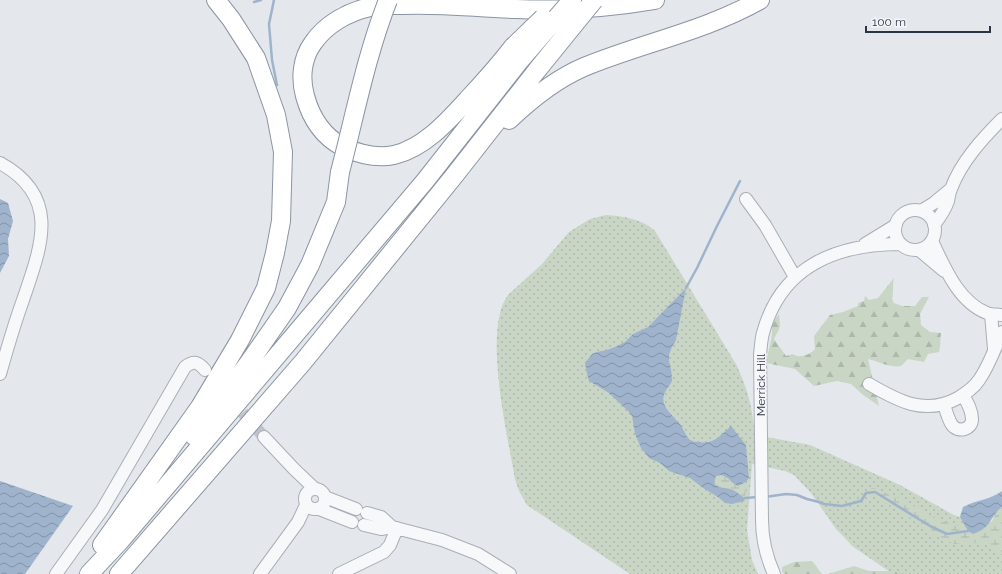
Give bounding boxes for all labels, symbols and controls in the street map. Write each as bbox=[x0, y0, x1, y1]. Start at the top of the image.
scale bar bbox=[866, 8, 990, 34]
text: 100 m bbox=[872, 15, 906, 29]
street label: Merrick Hill bbox=[754, 353, 768, 416]

